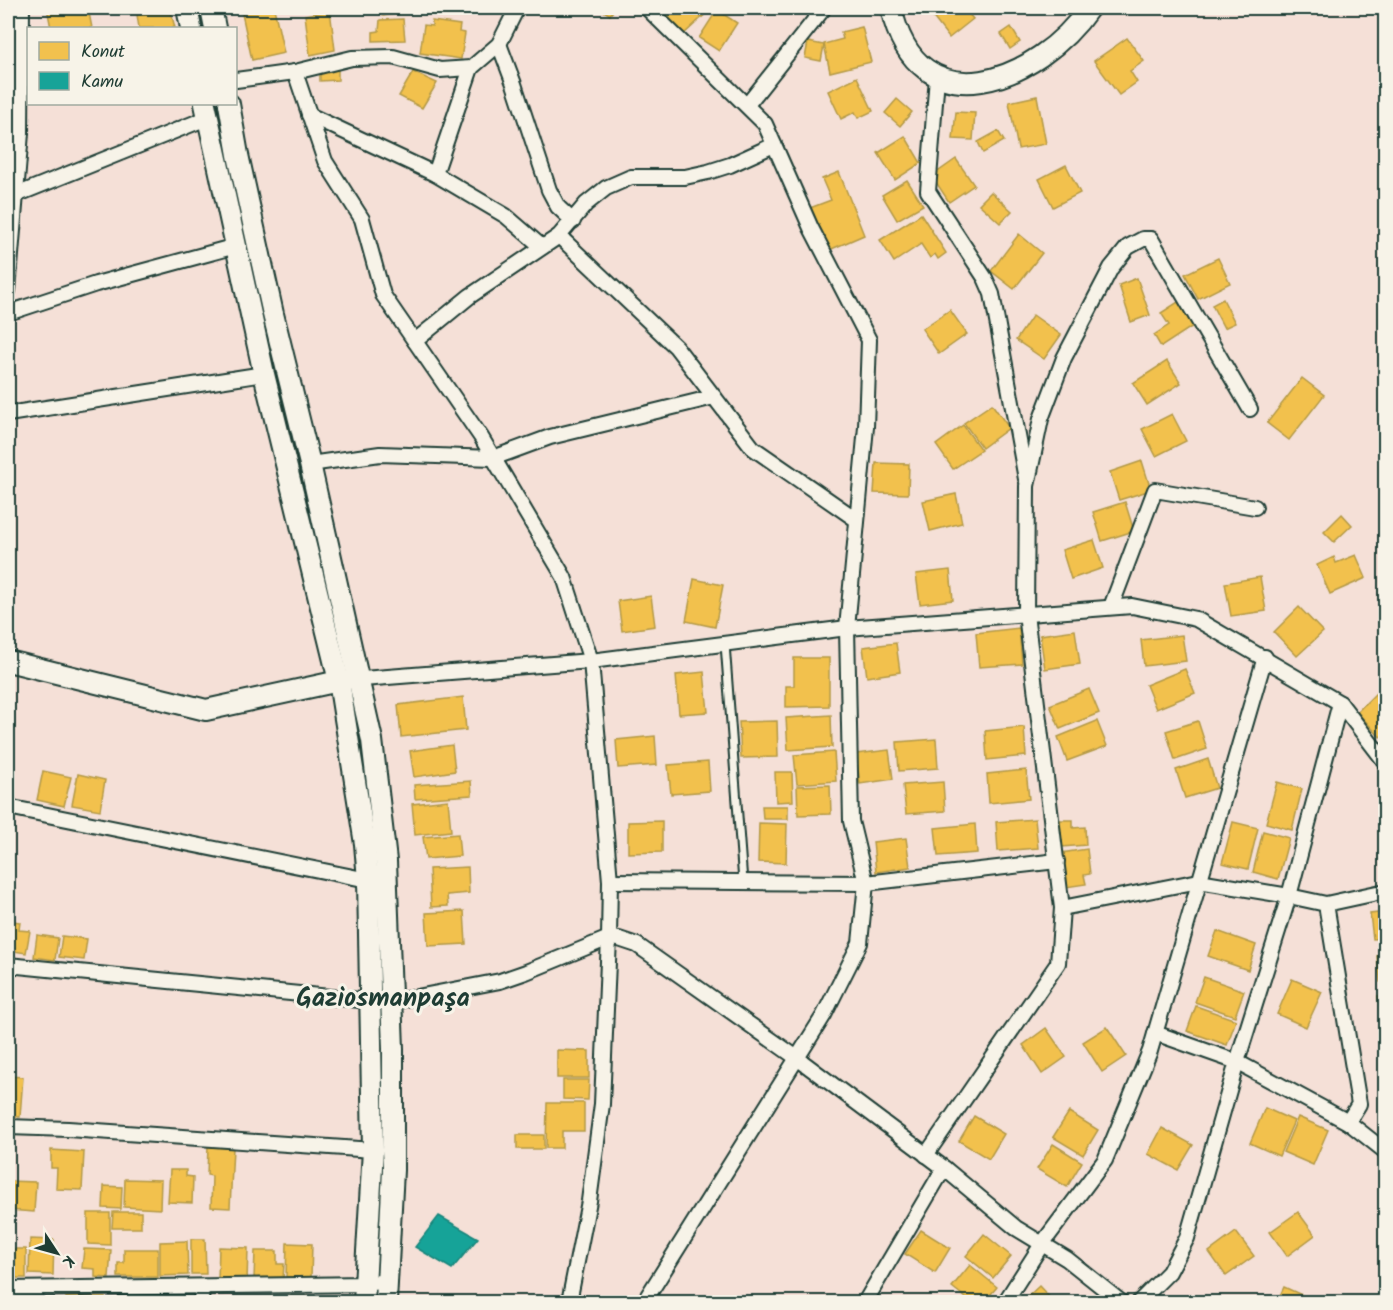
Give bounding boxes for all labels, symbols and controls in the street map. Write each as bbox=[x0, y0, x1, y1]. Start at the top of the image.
legend bbox=[27, 27, 237, 105]
text: Konut bbox=[81, 38, 126, 67]
text: Kamu bbox=[81, 68, 123, 97]
district label: Gaziosmanpaşa bbox=[296, 978, 470, 1020]
north arrow bbox=[27, 1223, 87, 1283]
text: K bbox=[55, 1250, 81, 1272]

